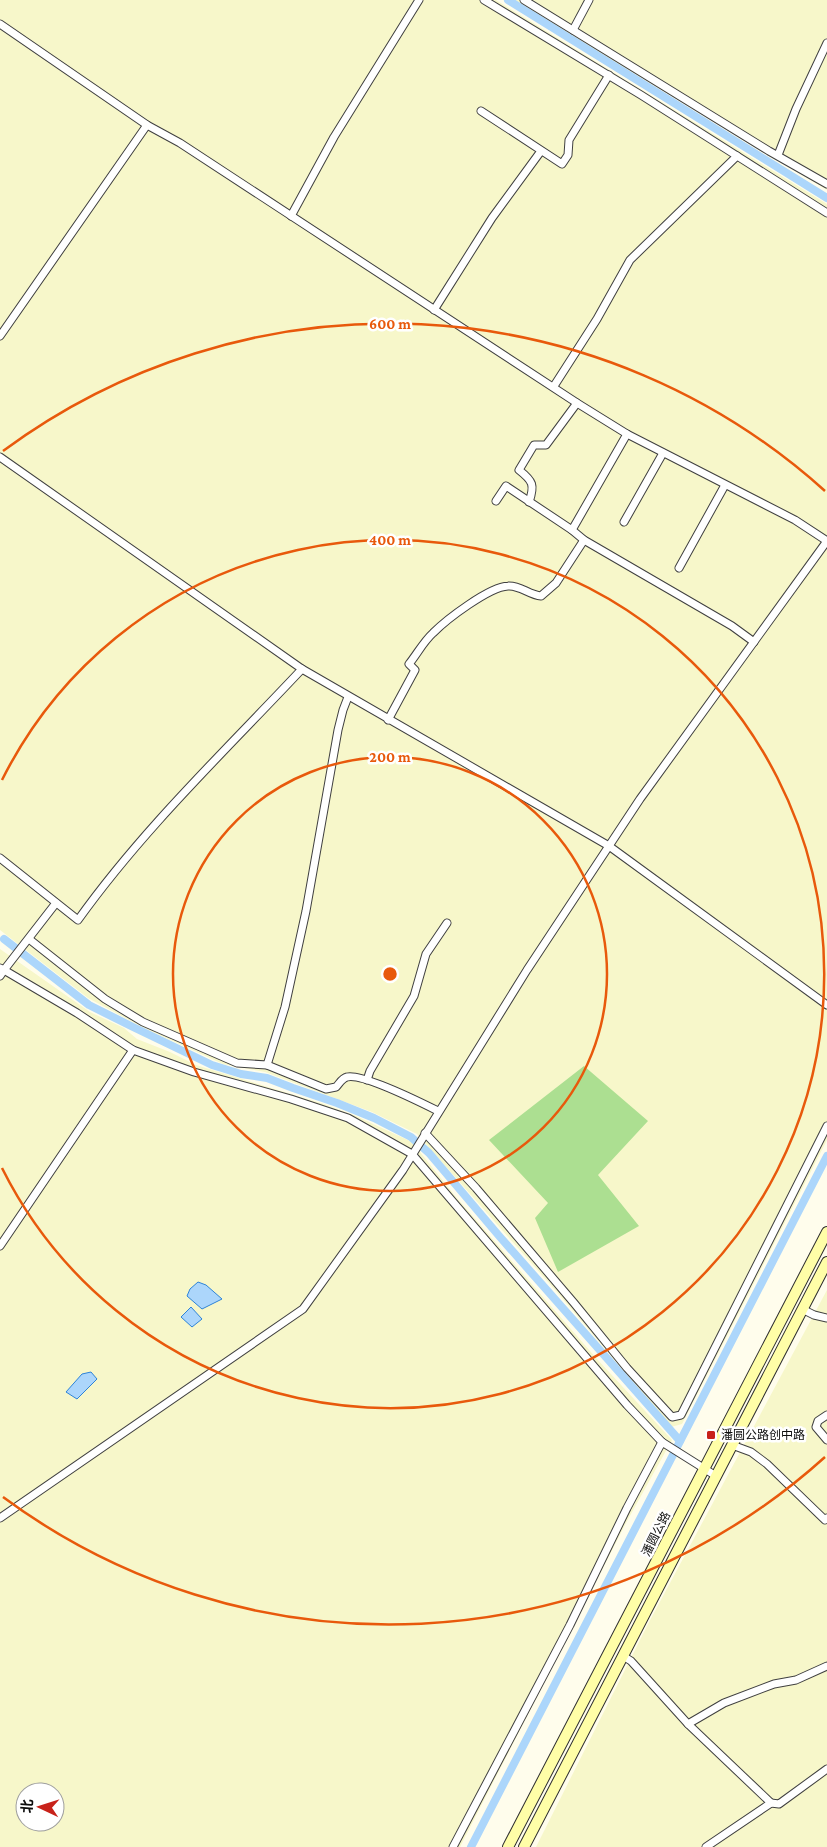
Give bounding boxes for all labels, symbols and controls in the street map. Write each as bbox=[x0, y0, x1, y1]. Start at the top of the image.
text: 600 m bbox=[369, 316, 411, 332]
text: 400 m bbox=[369, 532, 411, 548]
text: 200 m bbox=[369, 749, 411, 765]
centre of rings bbox=[381, 965, 399, 983]
place label: 潘圆公路创中路 bbox=[721, 1428, 805, 1442]
marker: 潘圆公路创中路 bbox=[705, 1429, 717, 1441]
street label: 潘圆公路 bbox=[639, 1509, 673, 1559]
north arrow bbox=[15, 1782, 65, 1832]
text: 北 bbox=[19, 1799, 36, 1814]

